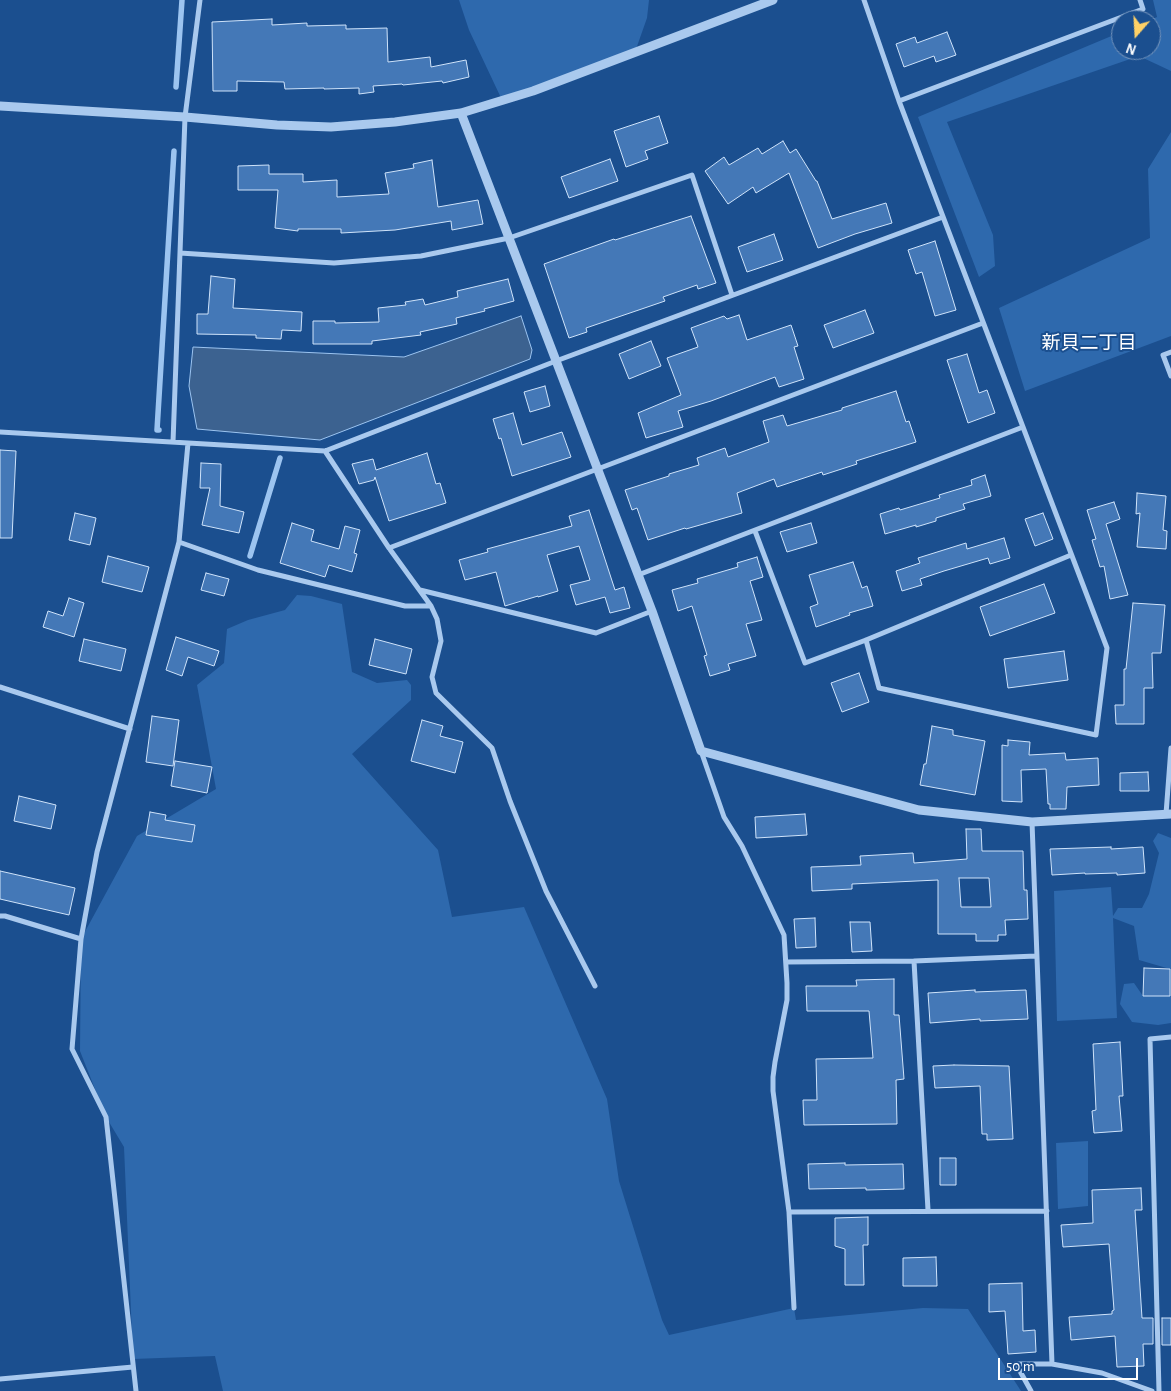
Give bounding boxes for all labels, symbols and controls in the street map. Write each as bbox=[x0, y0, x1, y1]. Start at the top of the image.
north arrow bbox=[1111, 10, 1161, 60]
text: N bbox=[1125, 40, 1138, 56]
district label: 新貝二丁目 bbox=[1042, 332, 1136, 354]
scale bar bbox=[1001, 1348, 1141, 1380]
text: 50 m bbox=[1006, 1359, 1035, 1374]

